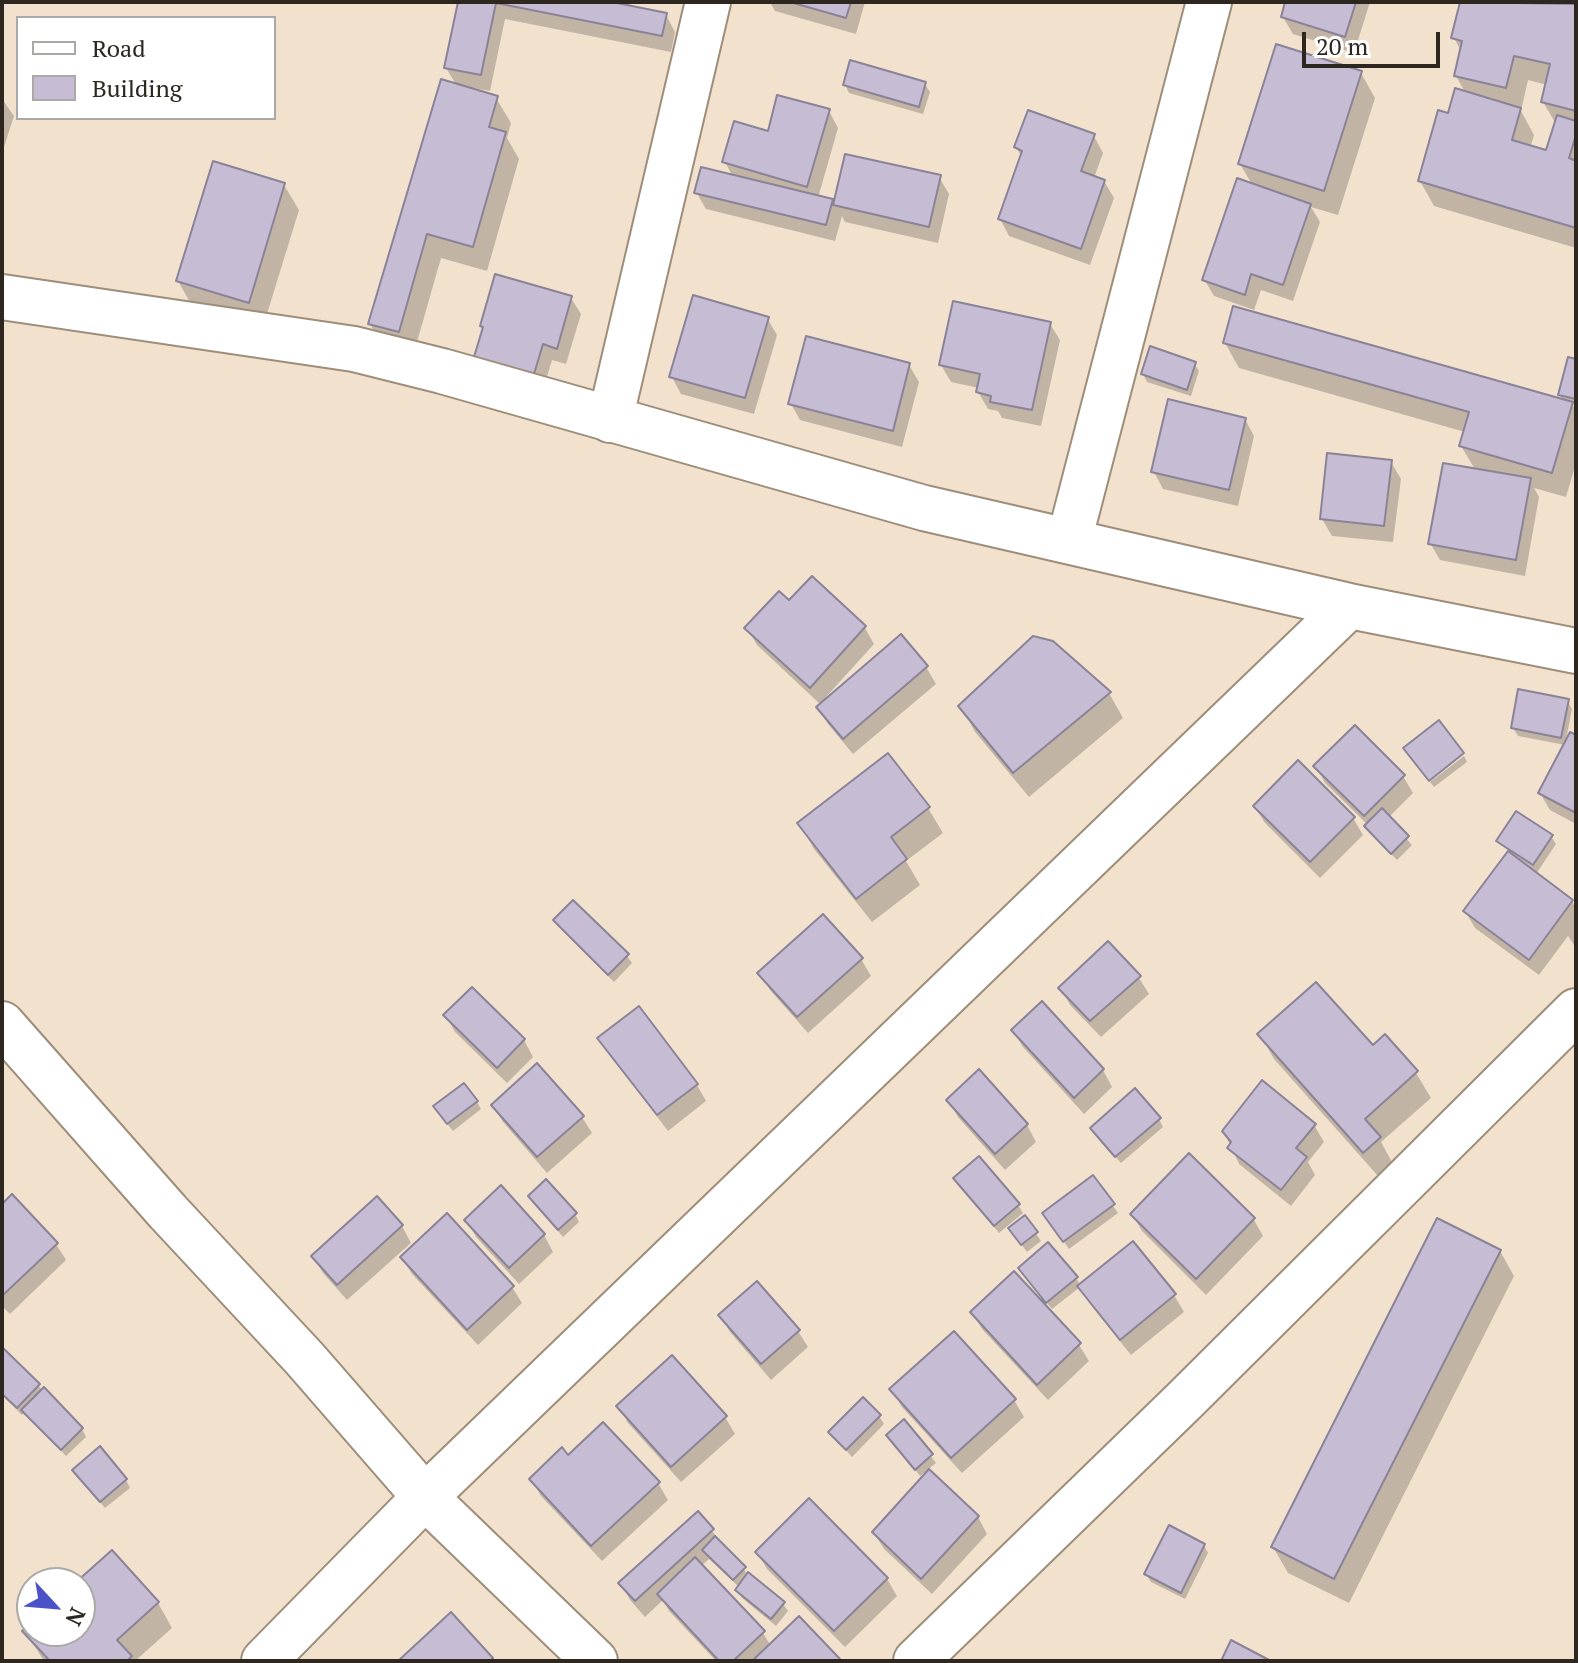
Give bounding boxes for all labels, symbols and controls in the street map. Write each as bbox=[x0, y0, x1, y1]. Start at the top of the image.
legend bbox=[16, 16, 276, 120]
scale bar bbox=[1306, 16, 1444, 66]
text: 20 m bbox=[1316, 30, 1368, 62]
text: Road bbox=[92, 32, 146, 64]
text: Building bbox=[92, 72, 182, 104]
north arrow bbox=[16, 1567, 96, 1647]
text: N bbox=[60, 1603, 93, 1631]

